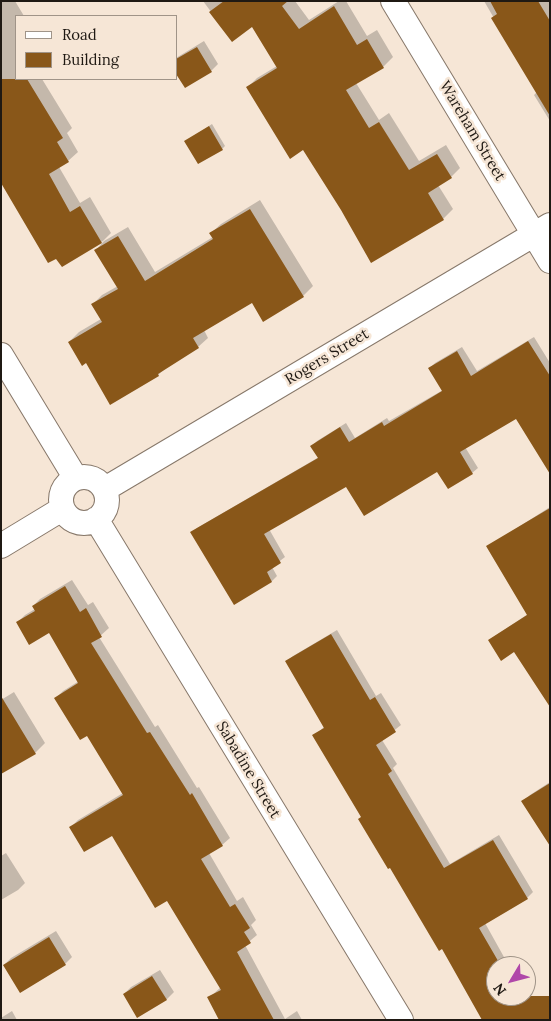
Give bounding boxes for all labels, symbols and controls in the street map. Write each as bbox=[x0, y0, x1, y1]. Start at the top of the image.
legend bbox=[15, 15, 178, 80]
text: Road bbox=[62, 25, 97, 44]
text: Building bbox=[62, 50, 119, 69]
street label: Wareham Street bbox=[435, 78, 509, 184]
street label: Rogers Street bbox=[282, 325, 372, 389]
street label: Sabadine Street bbox=[212, 718, 284, 822]
north arrow bbox=[486, 956, 536, 1006]
text: N bbox=[489, 980, 510, 999]

